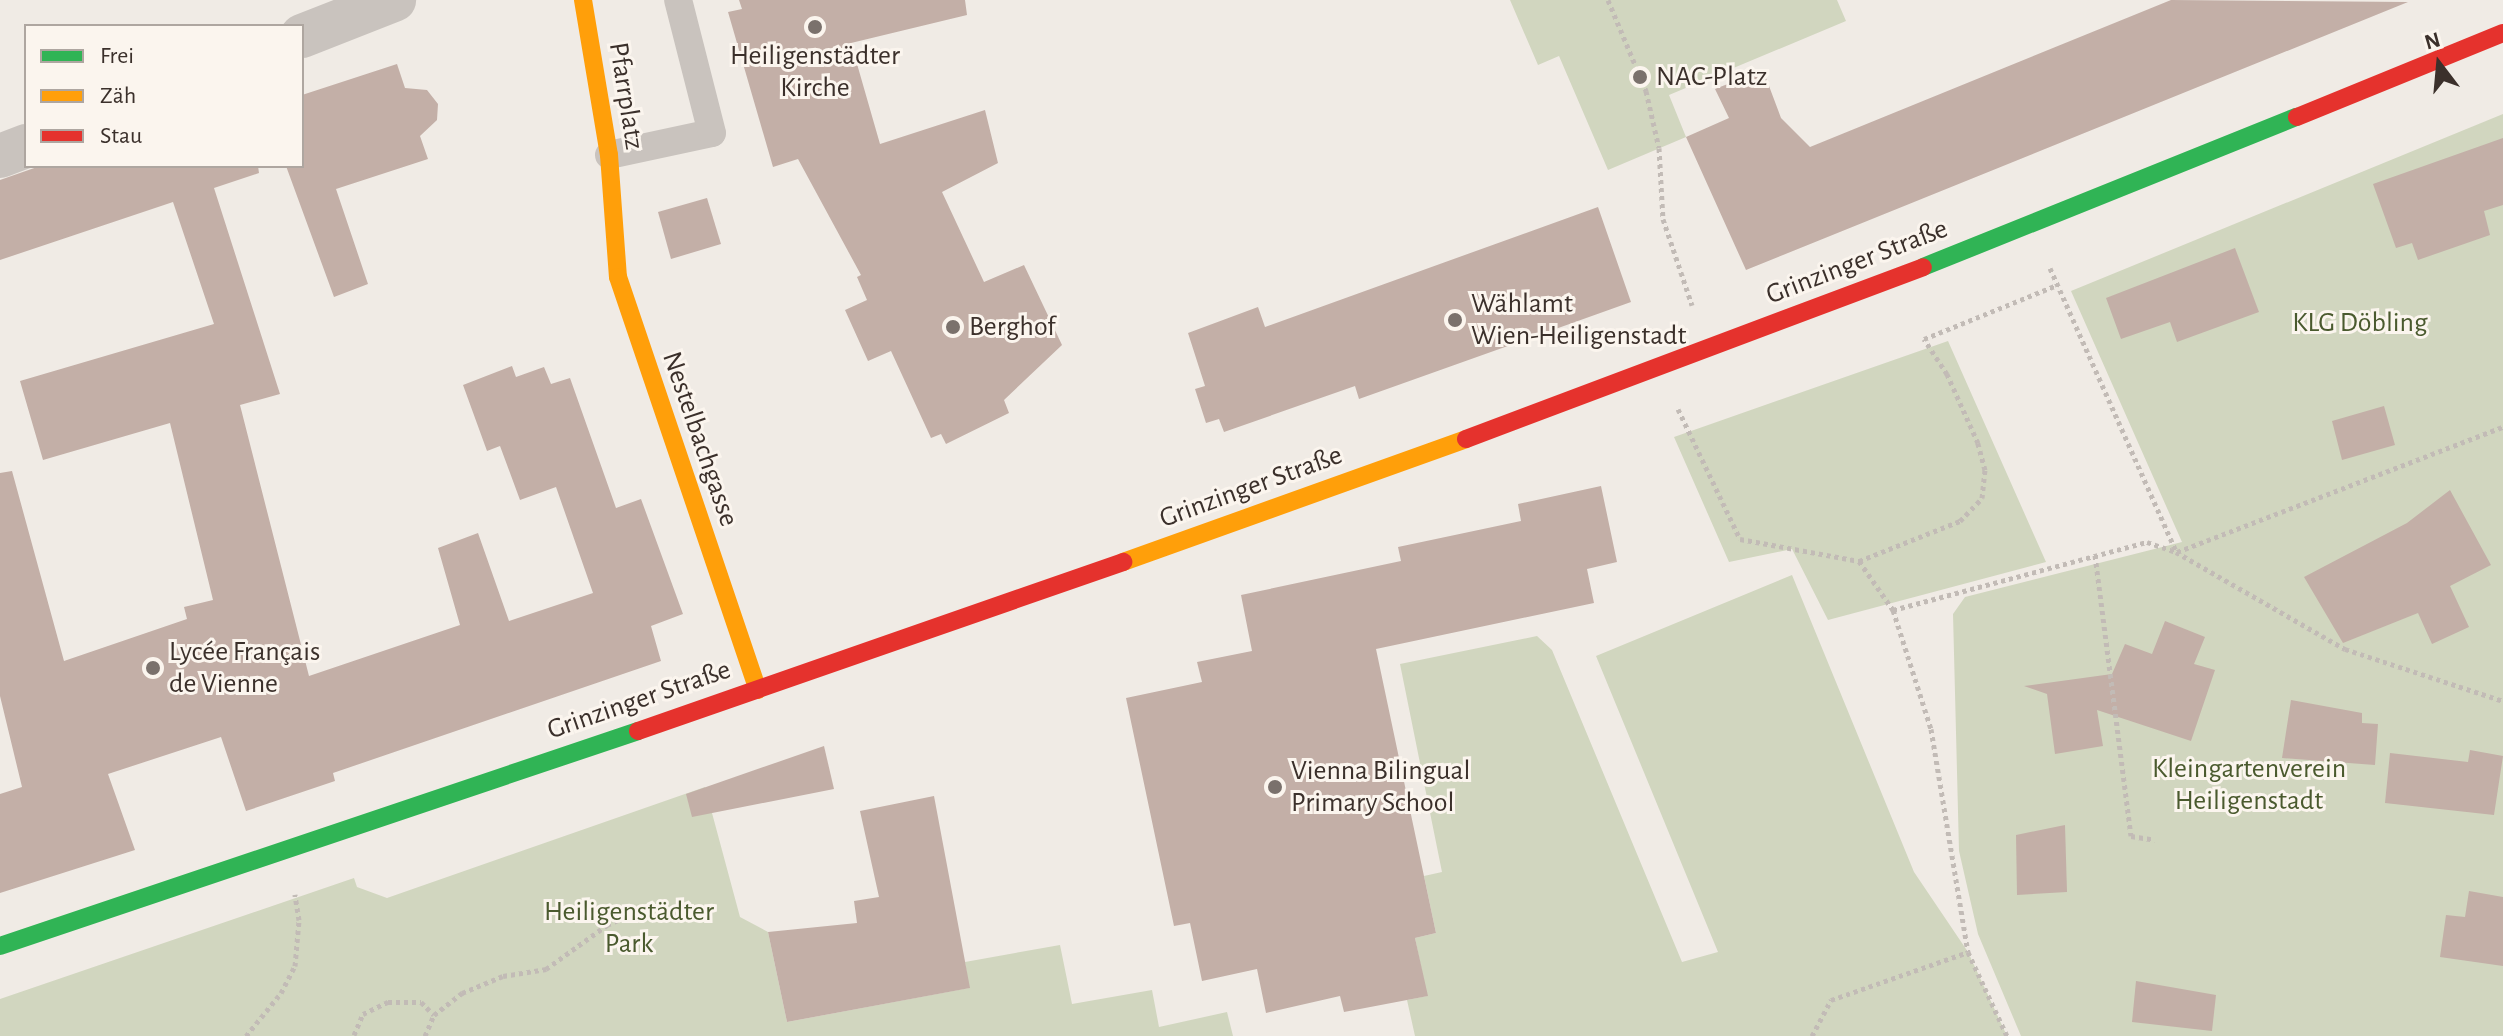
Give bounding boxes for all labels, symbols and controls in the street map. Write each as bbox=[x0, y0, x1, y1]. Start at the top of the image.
marker: Heiligenstädter Kirche bbox=[806, 18, 824, 36]
legend bbox=[24, 24, 304, 168]
north arrow bbox=[2399, 24, 2479, 104]
text: N bbox=[2422, 28, 2443, 54]
place label: Heiligenstädter Kirche bbox=[730, 39, 900, 105]
street label: Pfarrplatz bbox=[601, 40, 651, 152]
text: Frei bbox=[100, 44, 134, 68]
place label: NAC-Platz bbox=[1656, 60, 1767, 94]
marker: NAC-Platz bbox=[1631, 68, 1649, 86]
text: Zäh bbox=[100, 84, 136, 108]
text: Stau bbox=[100, 124, 142, 148]
street label: Grinzinger Straße bbox=[1761, 212, 1953, 312]
place label: Wählamt Wien-Heiligenstadt bbox=[1471, 287, 1686, 353]
park label: KLG Döbling bbox=[2292, 306, 2428, 340]
place label: Berghof bbox=[969, 310, 1056, 344]
marker: Wählamt Wien-Heiligenstadt bbox=[1446, 311, 1464, 329]
marker: Berghof bbox=[944, 318, 962, 336]
street label: Nestelbachgasse bbox=[654, 347, 746, 531]
street label: Grinzinger Straße bbox=[1155, 438, 1347, 536]
place label: Lycée Français de Vienne bbox=[169, 635, 320, 701]
street label: Grinzinger Straße bbox=[543, 653, 735, 747]
marker: Lycée Français de Vienne bbox=[144, 659, 162, 677]
park label: Kleingartenverein Heiligenstadt bbox=[2152, 752, 2346, 818]
place label: Vienna Bilingual Primary School bbox=[1291, 754, 1470, 820]
marker: Vienna Bilingual Primary School bbox=[1266, 778, 1284, 796]
park label: Heiligenstädter Park bbox=[544, 895, 714, 961]

